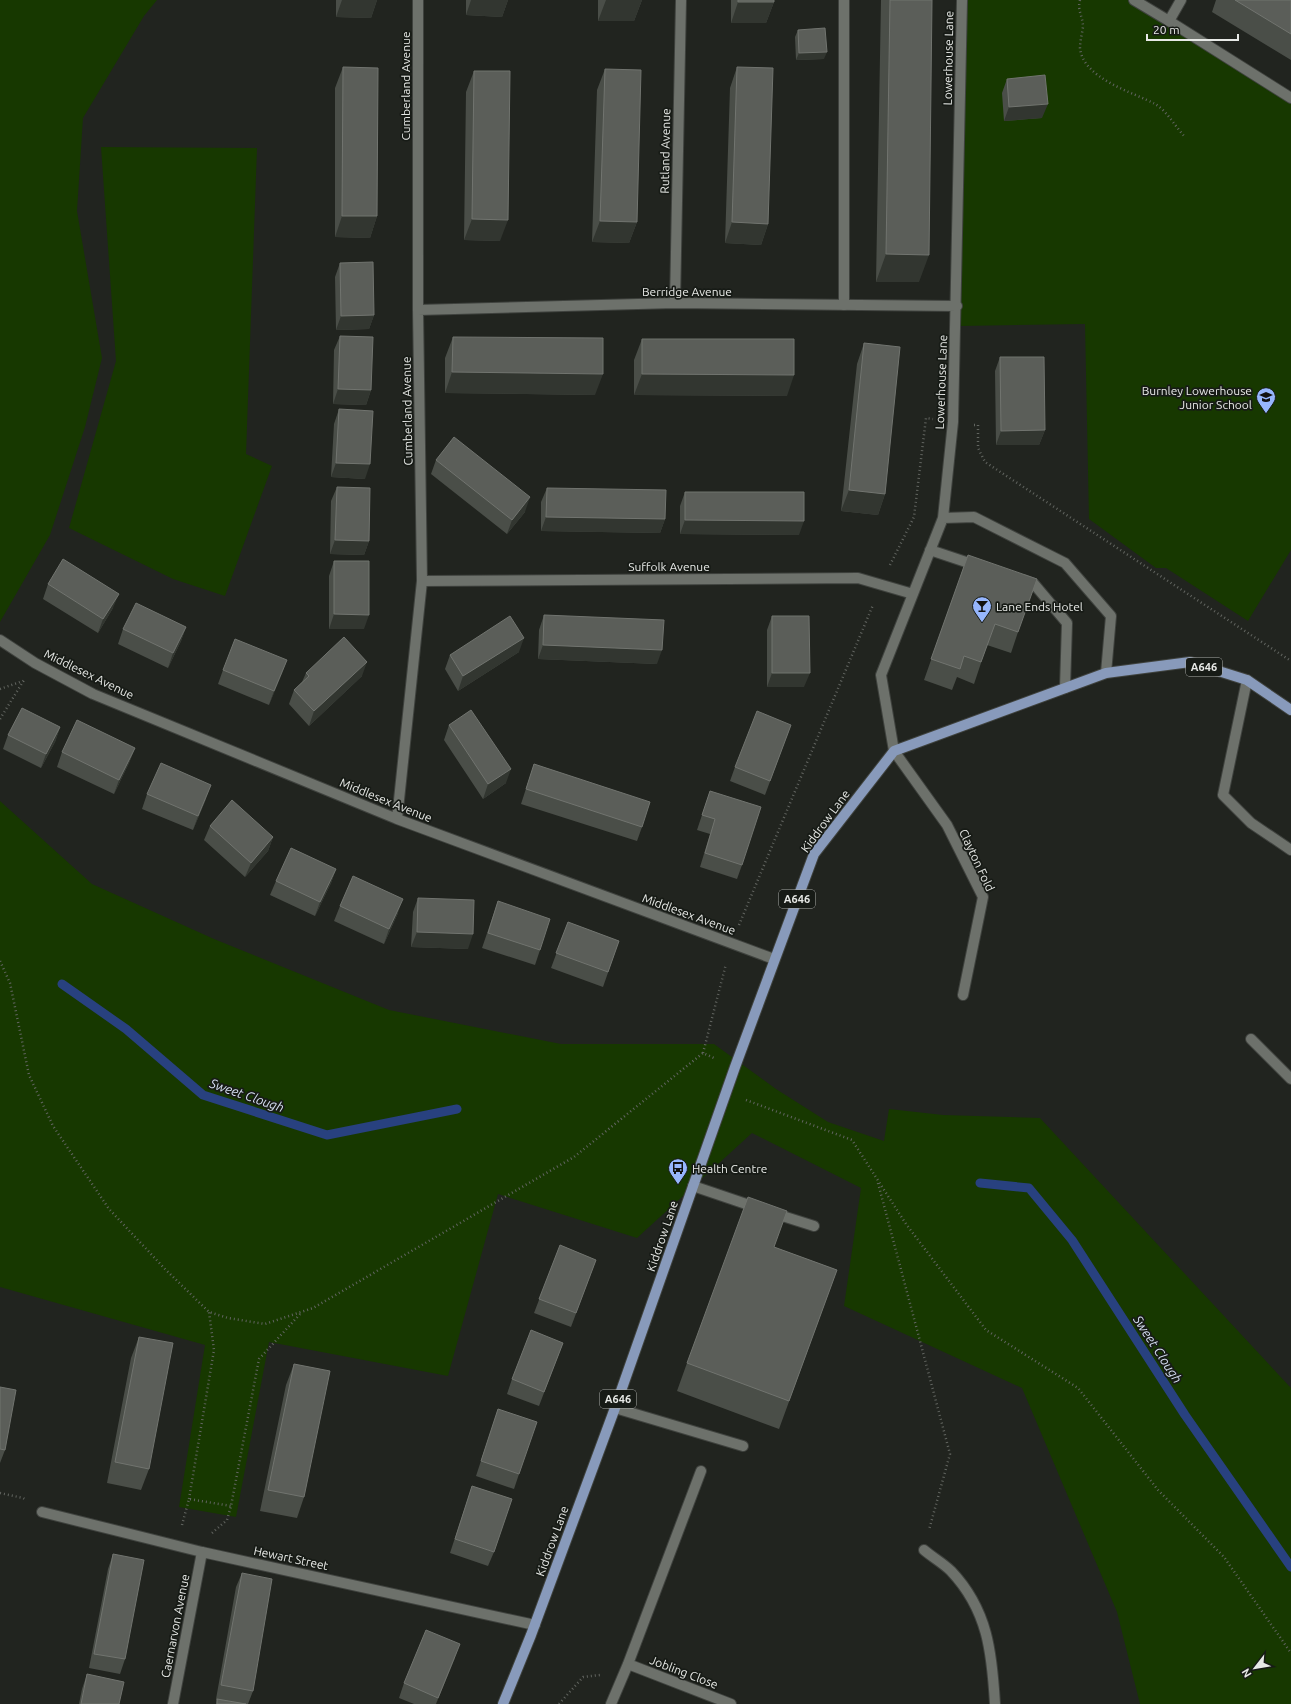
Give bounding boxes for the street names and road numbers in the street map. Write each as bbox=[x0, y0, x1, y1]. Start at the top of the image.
street label: Lowerhouse Lane bbox=[941, 11, 955, 105]
street label: Cumberland Avenue bbox=[399, 31, 412, 141]
street label: Rutland Avenue bbox=[658, 108, 672, 194]
street label: Berridge Avenue bbox=[642, 285, 732, 298]
street label: Lowerhouse Lane bbox=[933, 334, 949, 430]
street label: Cumberland Avenue bbox=[400, 356, 414, 466]
street label: Suffolk Avenue bbox=[628, 560, 710, 573]
street label: Middlesex Avenue bbox=[42, 647, 136, 701]
road number: A646 bbox=[1186, 658, 1222, 676]
street label: Middlesex Avenue bbox=[338, 776, 434, 824]
street label: Kiddrow Lane bbox=[798, 787, 852, 855]
street label: Clayton Fold bbox=[957, 827, 997, 893]
road number: A646 bbox=[779, 890, 815, 908]
street label: Middlesex Avenue bbox=[641, 891, 737, 937]
street label: Kiddrow Lane bbox=[644, 1199, 680, 1273]
road number: A646 bbox=[600, 1390, 636, 1408]
street label: Kiddrow Lane bbox=[533, 1504, 571, 1578]
street label: Hewart Street bbox=[252, 1544, 330, 1572]
street label: Caernarvon Avenue bbox=[159, 1573, 191, 1679]
street label: Jobling Close bbox=[648, 1653, 720, 1691]

